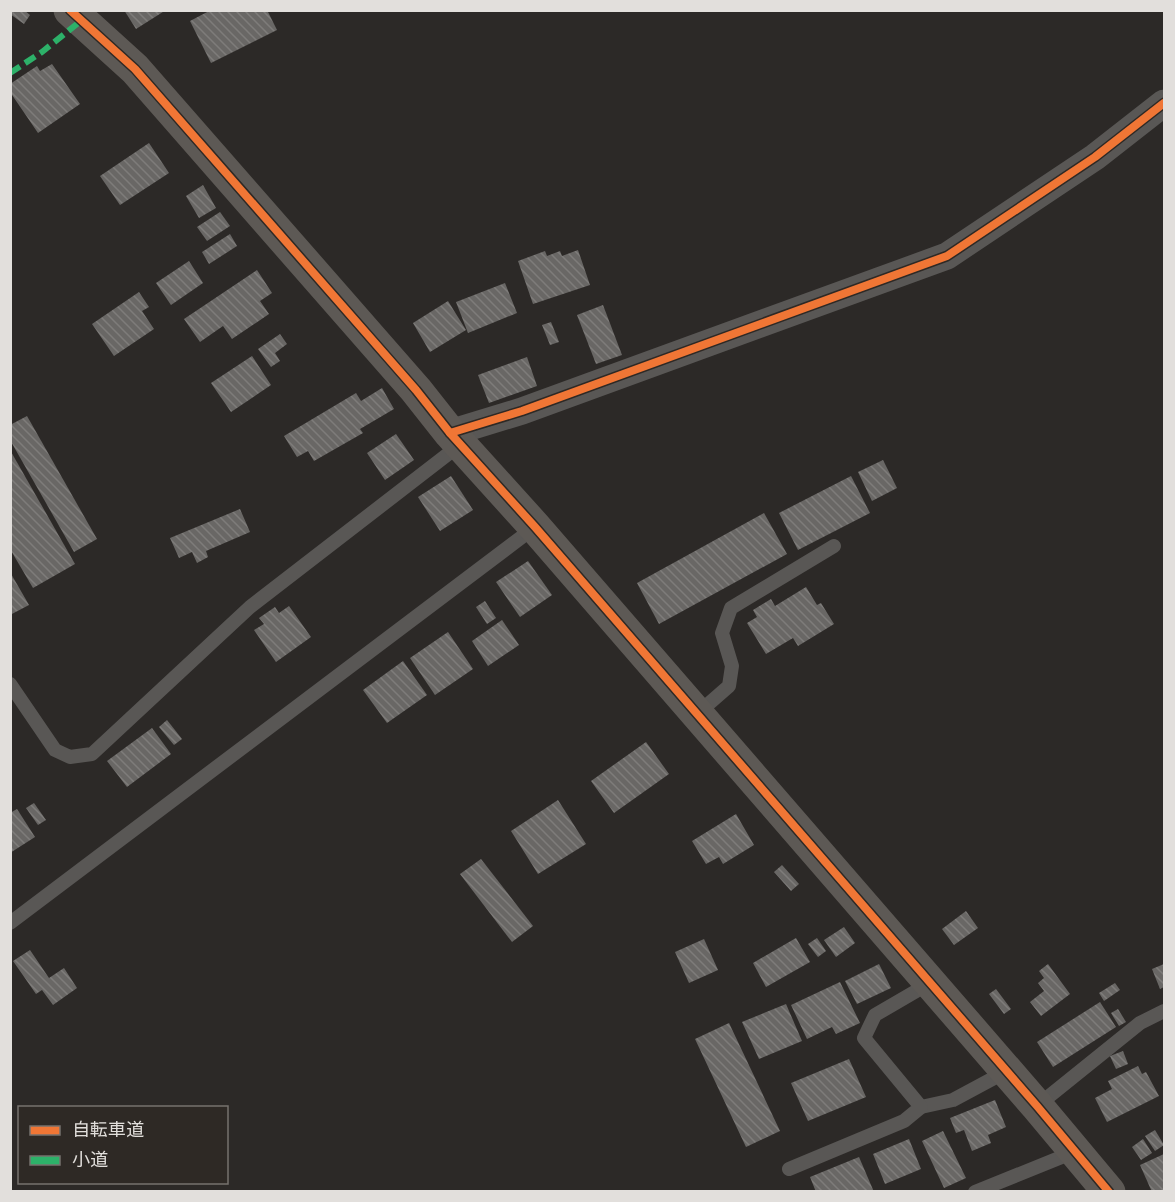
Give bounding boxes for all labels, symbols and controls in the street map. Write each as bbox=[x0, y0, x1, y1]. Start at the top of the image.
legend bbox=[18, 1106, 228, 1184]
text: 自転車道 bbox=[72, 1120, 144, 1143]
text: 小道 bbox=[72, 1150, 108, 1173]

